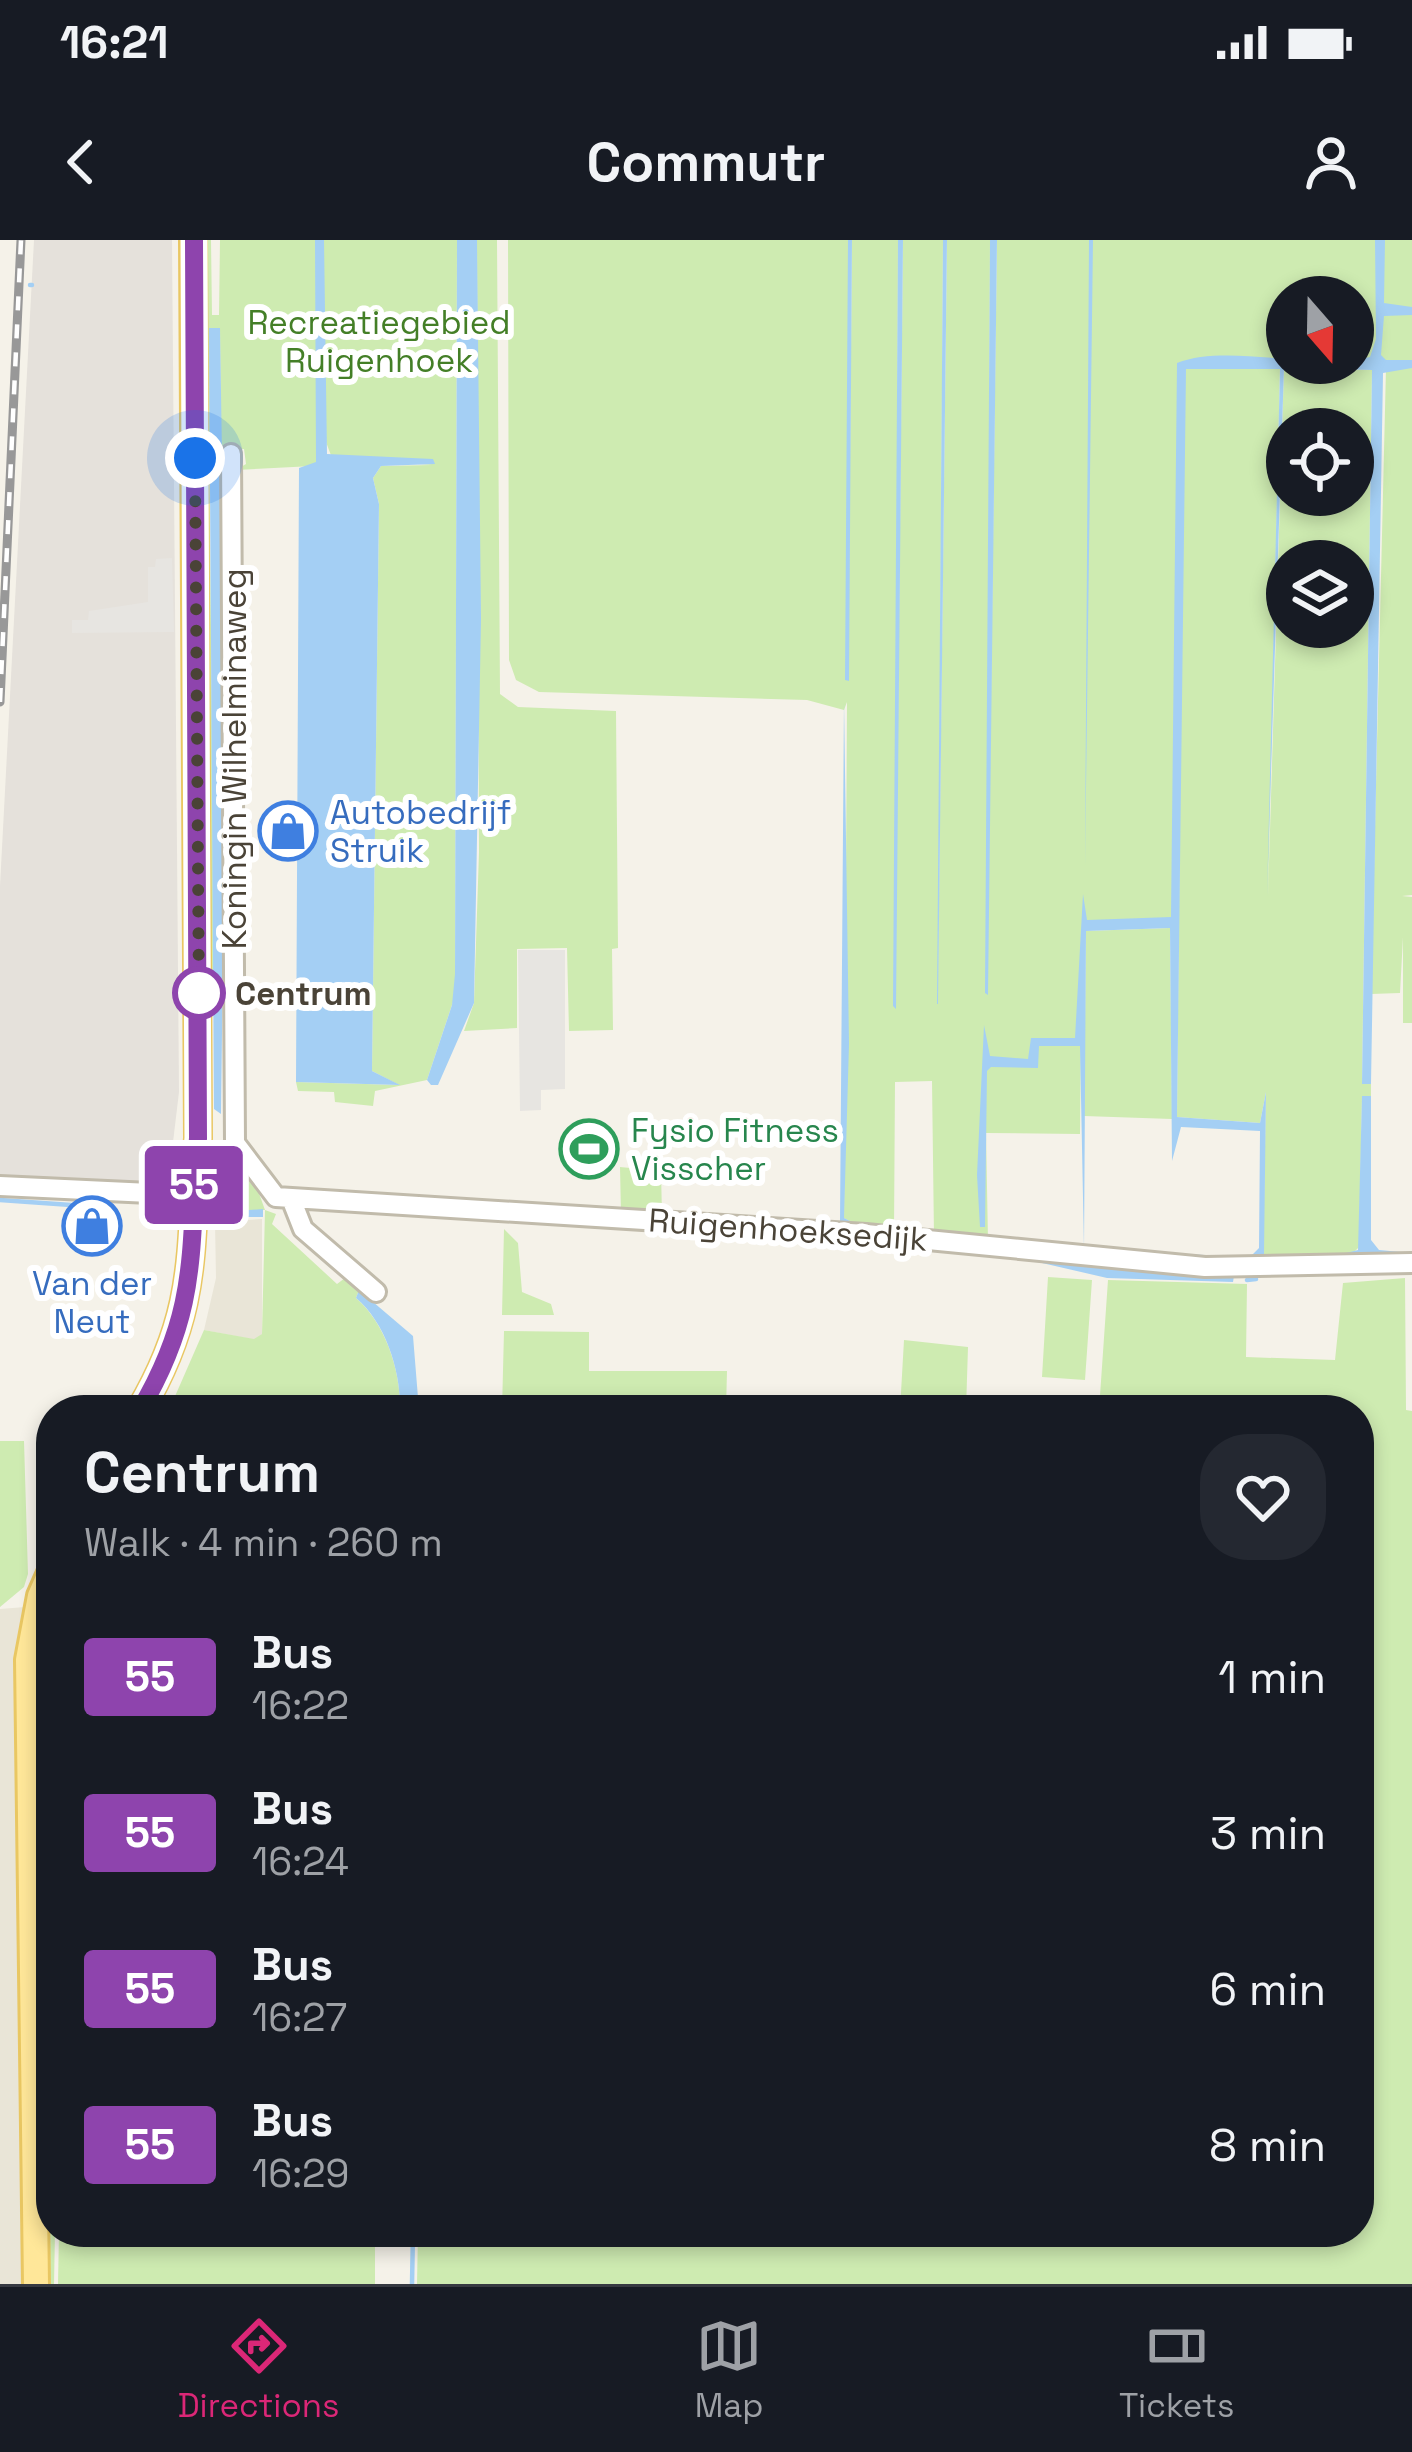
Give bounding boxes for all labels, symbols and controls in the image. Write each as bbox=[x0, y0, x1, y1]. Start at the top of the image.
text: 16:21 bbox=[60, 14, 169, 71]
text: Commutr bbox=[587, 128, 825, 197]
icon: back bbox=[48, 129, 114, 195]
icon: person bbox=[1298, 129, 1364, 195]
north arrow bbox=[1266, 276, 1374, 384]
map controls bbox=[1266, 276, 1374, 648]
park label: Recreatiegebied Ruigenhoek bbox=[247, 302, 511, 382]
button: locate bbox=[1266, 408, 1374, 516]
your location bbox=[165, 428, 225, 488]
button: layers bbox=[1266, 540, 1374, 648]
street label: Koningin Wilhelminaweg bbox=[214, 568, 256, 950]
place label: Autobedrijf Struik bbox=[330, 792, 511, 872]
shop icon: Autobedrijf Struik bbox=[257, 800, 319, 862]
marker: Centrum bbox=[174, 968, 224, 1018]
place label: Centrum bbox=[235, 973, 372, 1015]
place label: Fysio Fitness Visscher bbox=[631, 1110, 839, 1190]
sports icon: Fysio Fitness Visscher bbox=[558, 1118, 620, 1180]
line badge: 55 bbox=[140, 1146, 248, 1224]
text: 55 bbox=[169, 1158, 219, 1211]
shop icon: Van der Neut bbox=[61, 1195, 123, 1257]
street label: Ruigenhoeksedijk bbox=[647, 1199, 929, 1261]
place label: Van der Neut bbox=[32, 1263, 152, 1343]
button: heart bbox=[1200, 1434, 1326, 1560]
text: Centrum bbox=[84, 1436, 320, 1509]
text: Walk · 4 min · 260 m bbox=[84, 1518, 443, 1567]
text: Bus bbox=[252, 1624, 333, 1681]
text: 1 min bbox=[1218, 1649, 1326, 1706]
text: 55 bbox=[125, 1650, 175, 1703]
text: 16:22 bbox=[252, 1681, 349, 1730]
text: Bus bbox=[252, 1780, 333, 1837]
text: 3 min bbox=[1210, 1805, 1326, 1862]
text: 55 bbox=[125, 1806, 175, 1859]
text: 16:24 bbox=[252, 1837, 349, 1886]
text: Bus bbox=[252, 1936, 333, 1993]
text: 6 min bbox=[1210, 1961, 1326, 2018]
text: 55 bbox=[125, 1962, 175, 2015]
text: 16:27 bbox=[252, 1993, 347, 2042]
text: Bus bbox=[252, 2092, 333, 2149]
text: 8 min bbox=[1209, 2117, 1326, 2174]
text: 55 bbox=[125, 2118, 175, 2171]
text: 16:29 bbox=[252, 2149, 349, 2198]
tab: Directions bbox=[178, 2313, 339, 2427]
tab: Map bbox=[695, 2313, 764, 2427]
tab: Tickets bbox=[1119, 2313, 1234, 2427]

